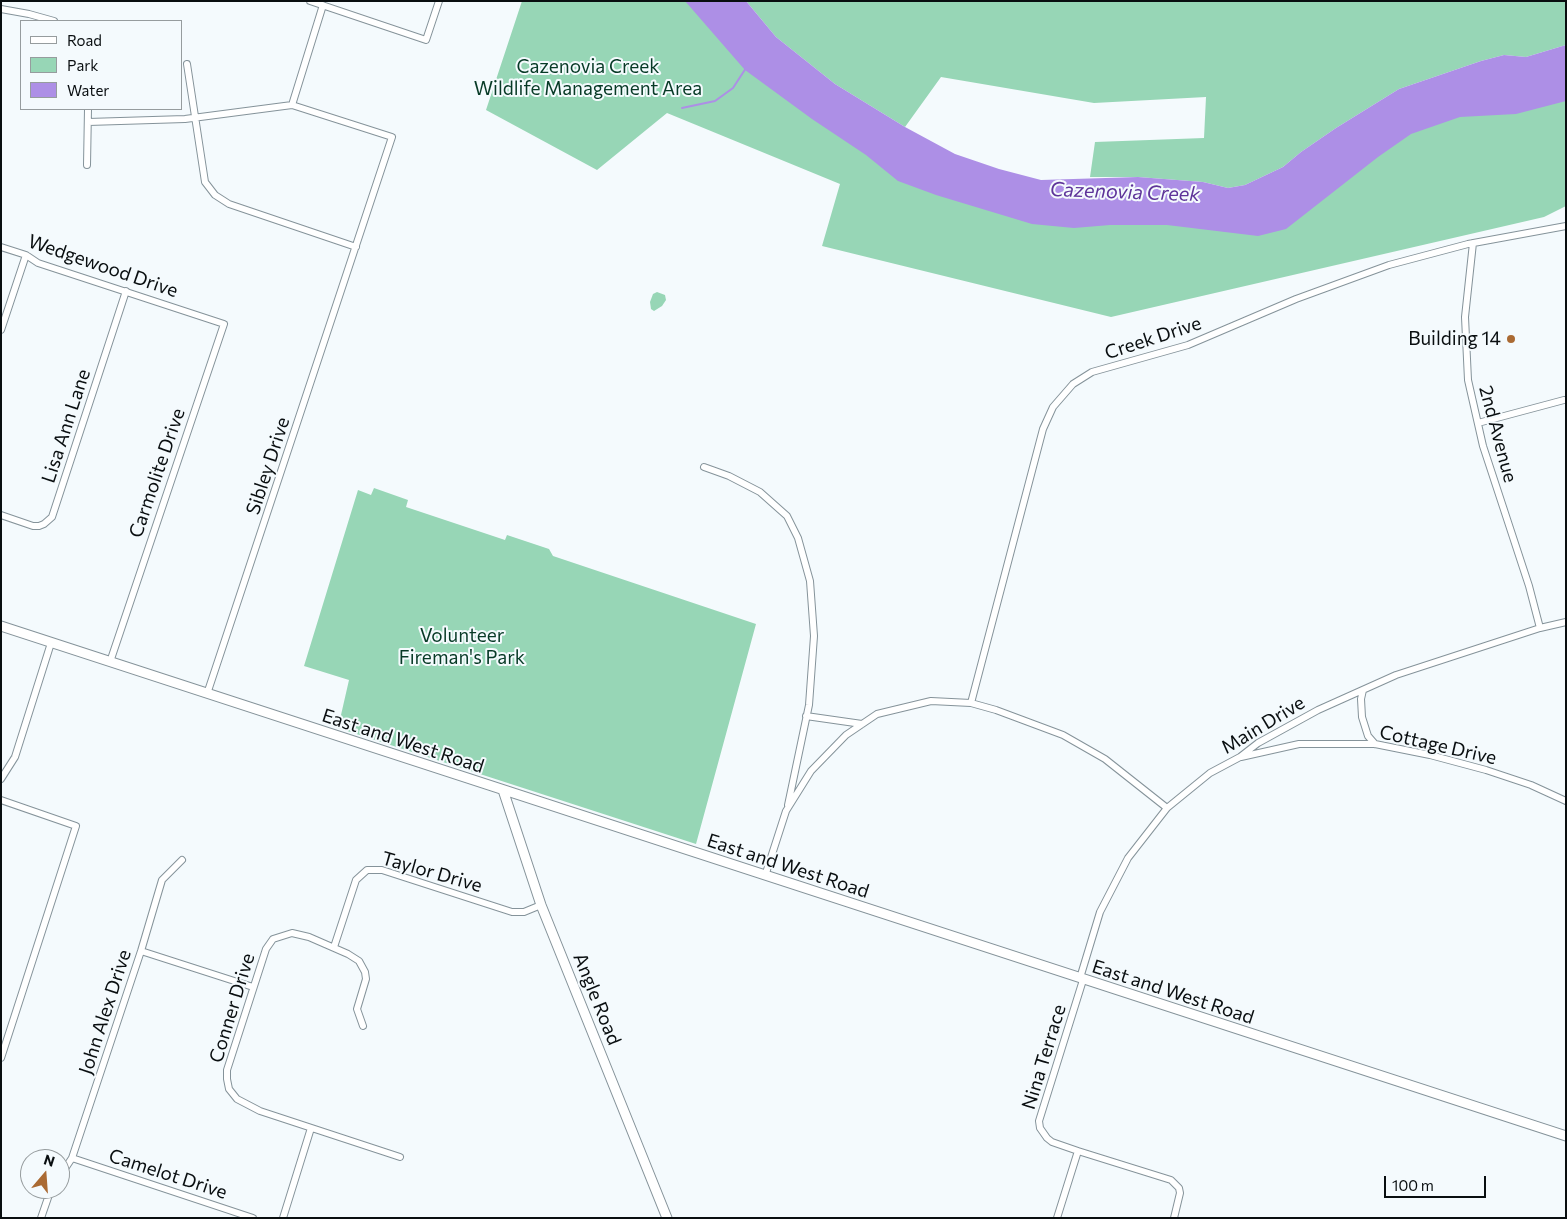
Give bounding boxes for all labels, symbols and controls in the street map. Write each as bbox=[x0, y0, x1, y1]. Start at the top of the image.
legend bbox=[20, 20, 182, 110]
text: Road bbox=[67, 31, 102, 49]
text: Park bbox=[67, 56, 98, 74]
park label: Cazenovia Creek Wildlife Management Area bbox=[474, 56, 702, 100]
text: Water bbox=[67, 81, 109, 99]
water label: Cazenovia Creek bbox=[1049, 177, 1201, 207]
street label: Wedgewood Drive bbox=[25, 230, 181, 302]
street label: Creek Drive bbox=[1102, 312, 1204, 364]
place label: Building 14 bbox=[1408, 328, 1501, 350]
marker: Building 14 bbox=[1505, 333, 1517, 345]
street label: Lisa Ann Lane bbox=[37, 366, 95, 486]
street label: 2nd Avenue bbox=[1474, 383, 1522, 485]
street label: Carmolite Drive bbox=[124, 405, 190, 541]
street label: Sibley Drive bbox=[242, 414, 294, 518]
park label: Volunteer Fireman's Park bbox=[399, 625, 525, 669]
street label: Main Drive bbox=[1217, 691, 1309, 759]
street label: East and West Road bbox=[319, 704, 487, 778]
street label: Cottage Drive bbox=[1377, 720, 1499, 770]
street label: East and West Road bbox=[704, 829, 872, 903]
street label: Taylor Drive bbox=[379, 847, 485, 897]
street label: John Alex Drive bbox=[74, 947, 136, 1077]
street label: Conner Drive bbox=[205, 950, 259, 1066]
street label: Angle Road bbox=[568, 950, 626, 1048]
street label: East and West Road bbox=[1089, 955, 1257, 1029]
street label: Nina Terrace bbox=[1017, 1002, 1071, 1112]
street label: Camelot Drive bbox=[106, 1144, 230, 1204]
north arrow bbox=[20, 1149, 70, 1199]
text: N bbox=[42, 1151, 57, 1170]
scale bar bbox=[1387, 1166, 1490, 1198]
text: 100 m bbox=[1392, 1176, 1434, 1194]

